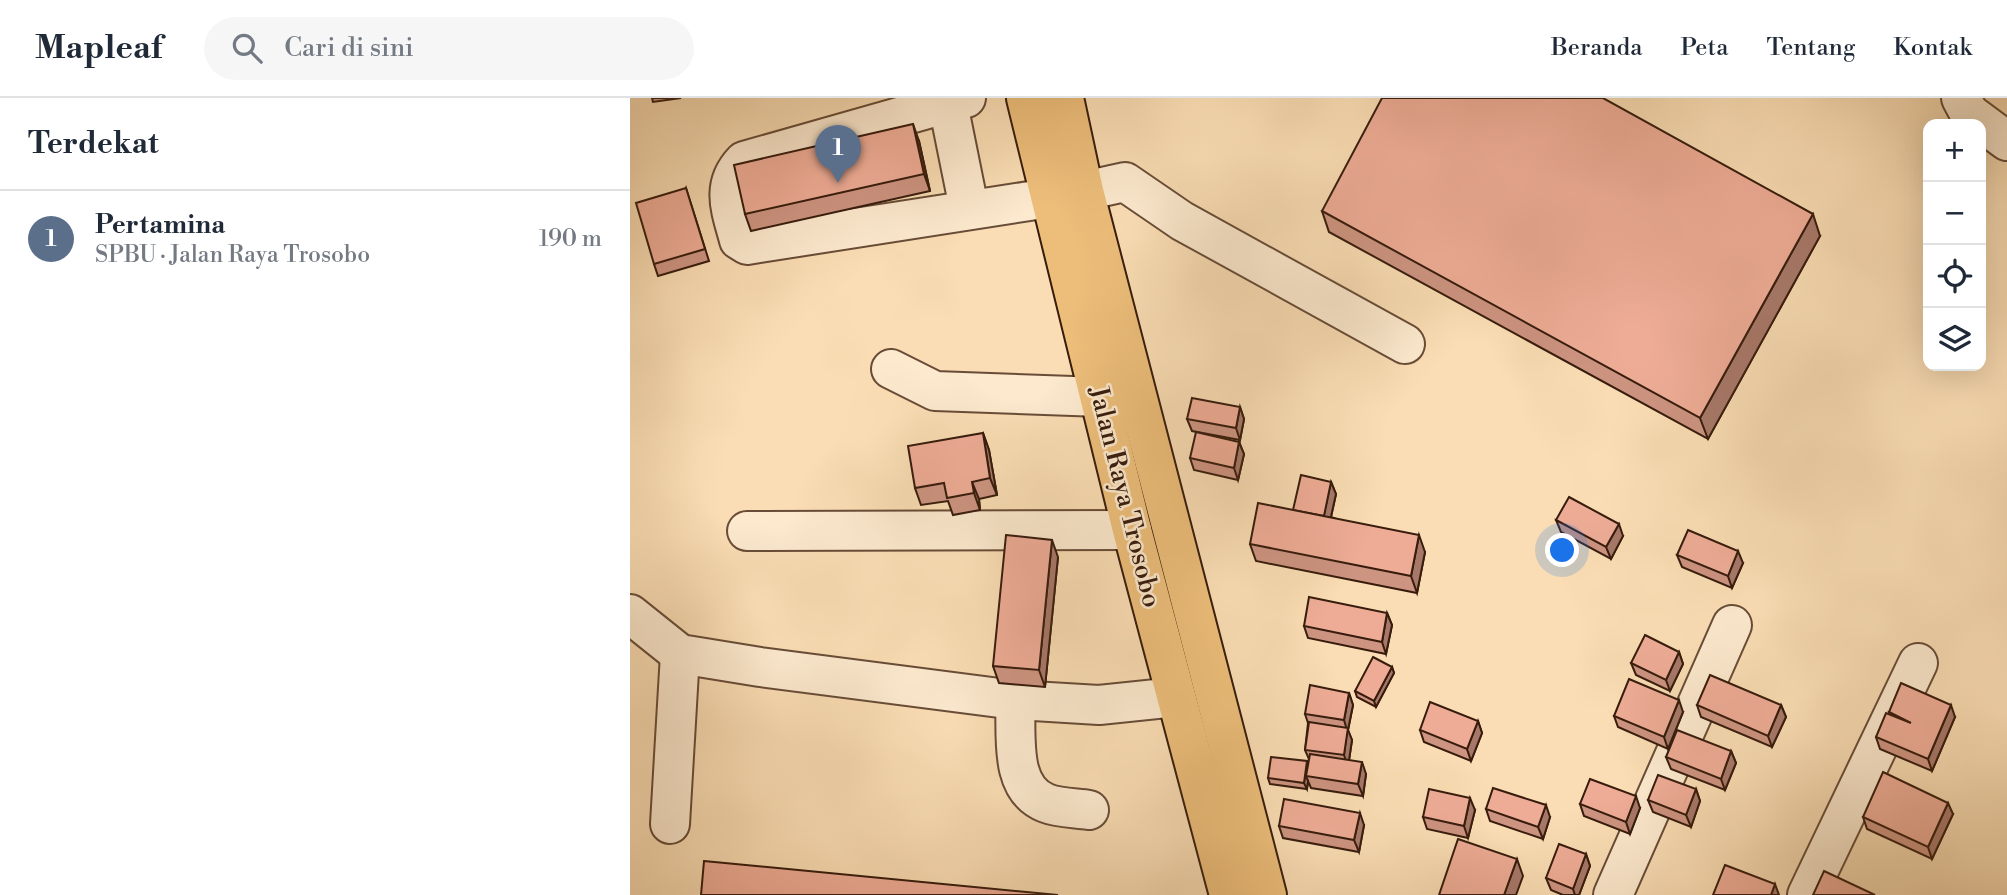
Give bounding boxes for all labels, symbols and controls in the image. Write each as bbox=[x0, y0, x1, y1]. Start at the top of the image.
search box bbox=[204, 17, 694, 80]
text: Mapleaf bbox=[35, 28, 162, 69]
icon: search bbox=[228, 29, 266, 67]
text: Cari di sini bbox=[284, 32, 414, 64]
text: Beranda bbox=[1551, 33, 1642, 63]
text: Peta bbox=[1680, 33, 1728, 63]
text: Tentang bbox=[1766, 33, 1855, 63]
text: Kontak bbox=[1893, 33, 1972, 63]
map controls bbox=[1923, 119, 1986, 371]
button: + bbox=[1923, 119, 1986, 182]
text: Terdekat bbox=[28, 125, 159, 163]
pin: 1 bbox=[815, 125, 861, 183]
button: − bbox=[1923, 182, 1986, 245]
text: Pertamina bbox=[95, 209, 225, 241]
text: 1 bbox=[45, 225, 57, 253]
text: 190 m bbox=[539, 225, 602, 253]
text: SPBU · Jalan Raya Trosobo bbox=[95, 241, 370, 269]
button: locate bbox=[1923, 245, 1986, 308]
button: layers bbox=[1923, 308, 1986, 371]
street label: Jalan Raya Trosobo bbox=[1082, 382, 1168, 611]
your location bbox=[1545, 533, 1579, 567]

